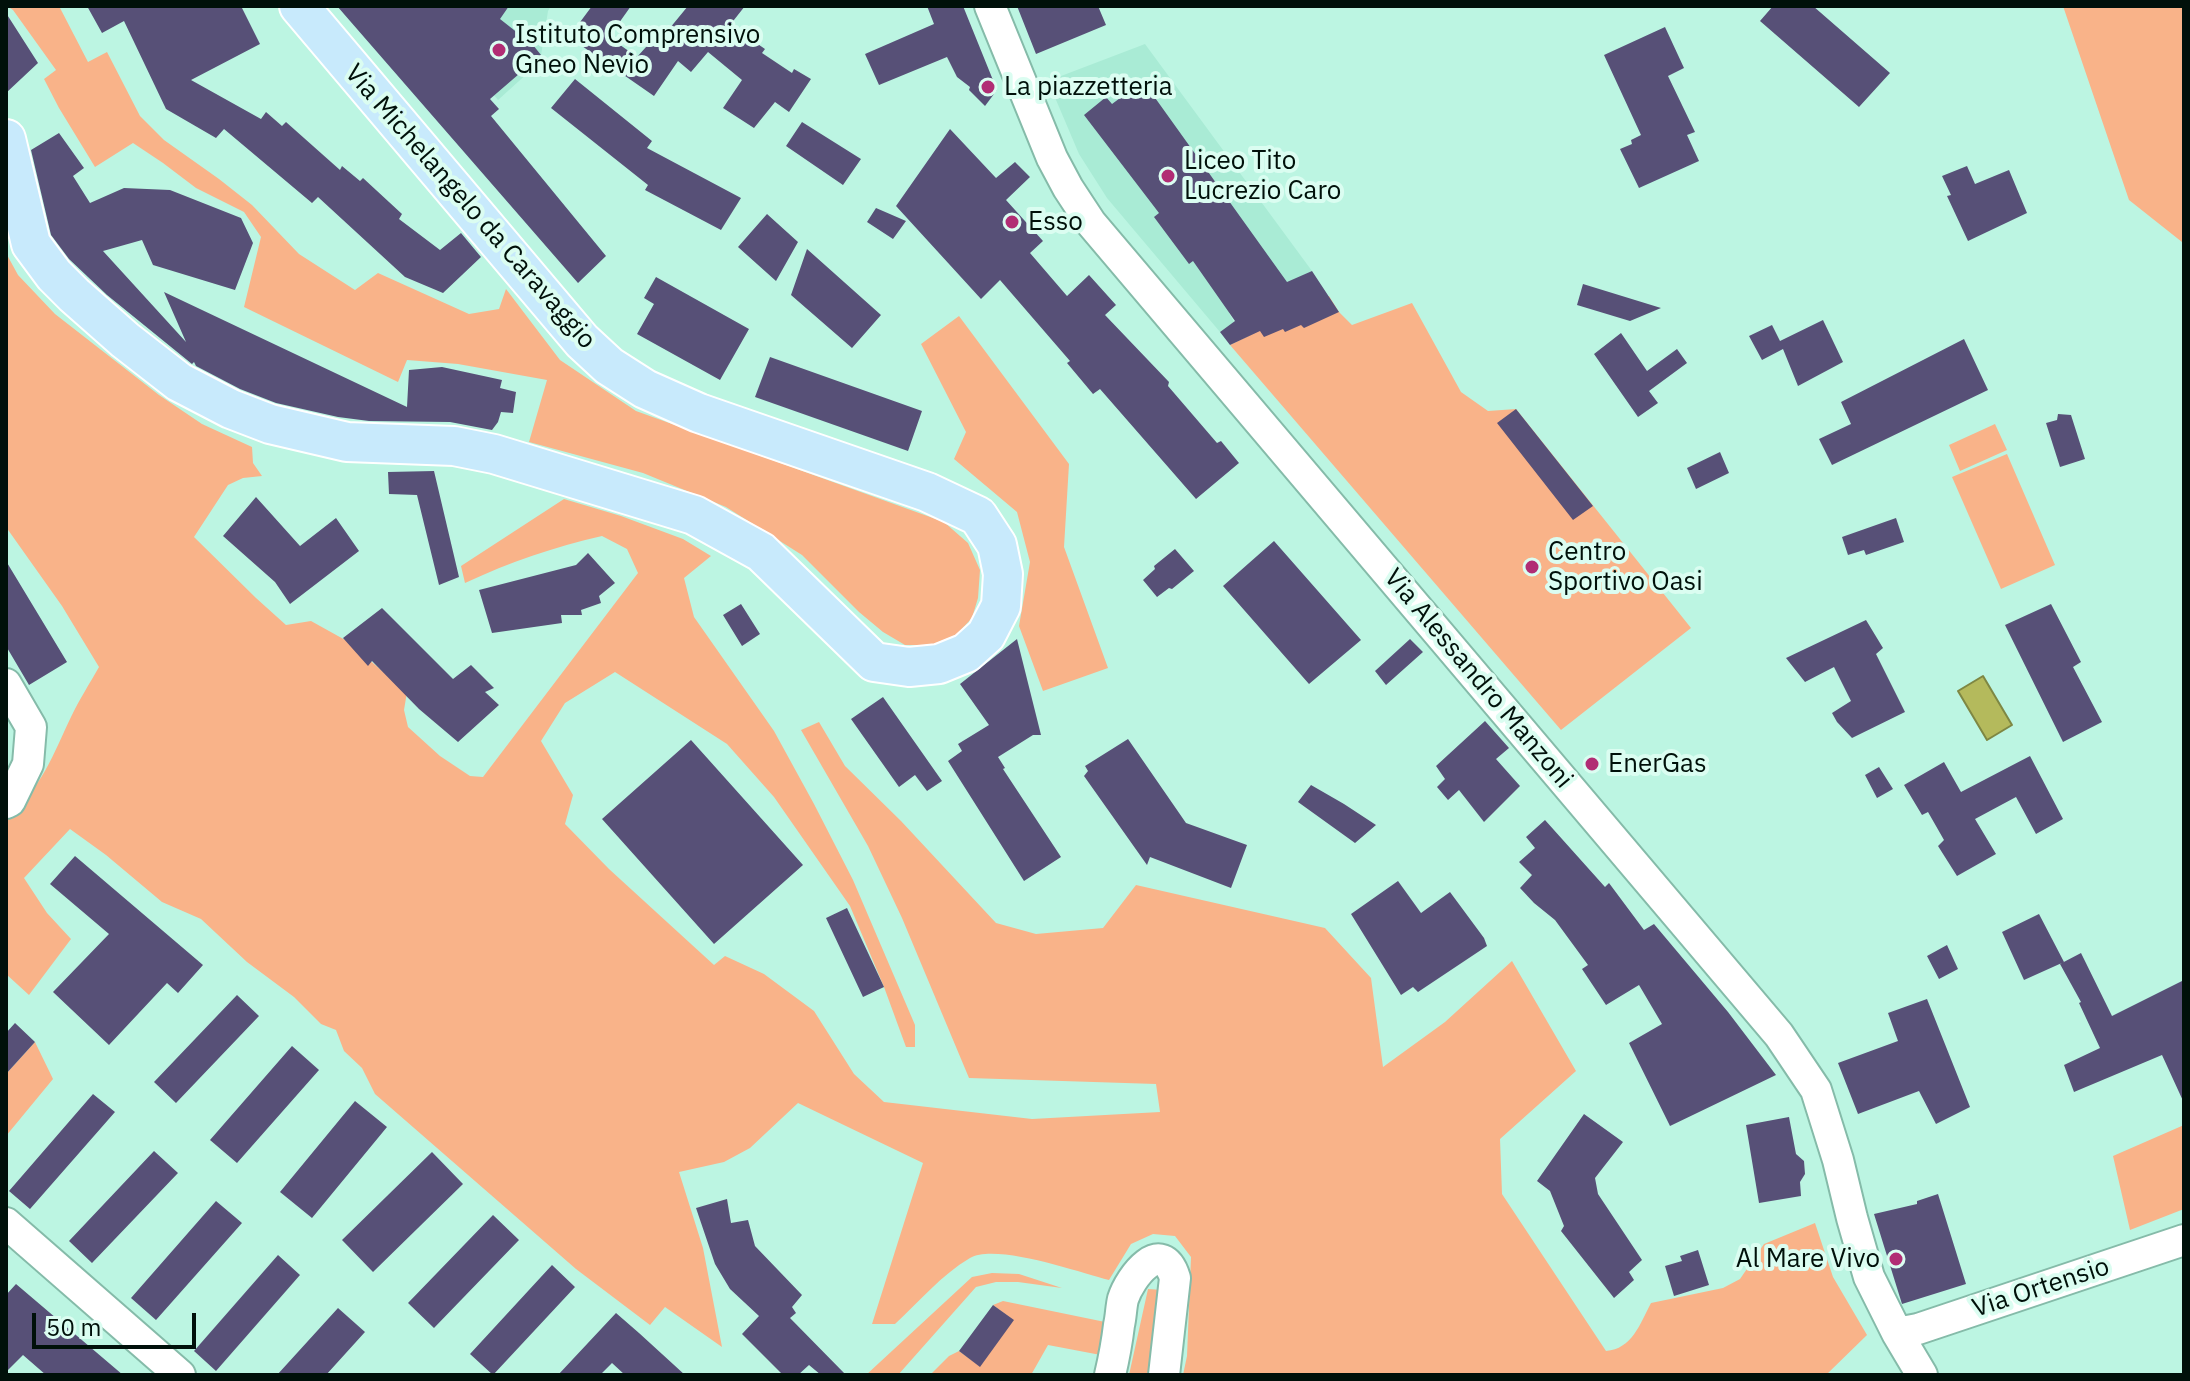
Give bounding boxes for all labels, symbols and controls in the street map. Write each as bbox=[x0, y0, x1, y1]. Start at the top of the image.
place label: Istituto Comprensivo Gneo Nevio bbox=[515, 19, 760, 80]
marker: Istituto Comprensivo Gneo Nevio bbox=[490, 41, 508, 59]
street label: Via Michelangelo da Caravaggio bbox=[338, 58, 602, 356]
place label: La piazzetteria bbox=[1004, 71, 1173, 103]
marker: La piazzetteria bbox=[979, 78, 997, 96]
place label: Liceo Tito Lucrezio Caro bbox=[1184, 145, 1341, 206]
marker: Liceo Tito Lucrezio Caro bbox=[1159, 167, 1177, 185]
place label: Esso bbox=[1028, 206, 1083, 238]
marker: Esso bbox=[1003, 213, 1021, 231]
place label: Centro Sportivo Oasi bbox=[1548, 536, 1703, 598]
marker: Centro Sportivo Oasi bbox=[1523, 558, 1541, 576]
street label: Via Alessandro Manzoni bbox=[1377, 563, 1579, 795]
place label: EnerGas bbox=[1608, 748, 1707, 780]
marker: EnerGas bbox=[1583, 755, 1601, 773]
place label: Al Mare Vivo bbox=[1736, 1243, 1880, 1275]
marker: Al Mare Vivo bbox=[1887, 1250, 1905, 1268]
street label: Via Ortensio bbox=[1969, 1251, 2113, 1325]
scale bar bbox=[36, 1297, 200, 1347]
text: 50 m bbox=[46, 1311, 101, 1343]

